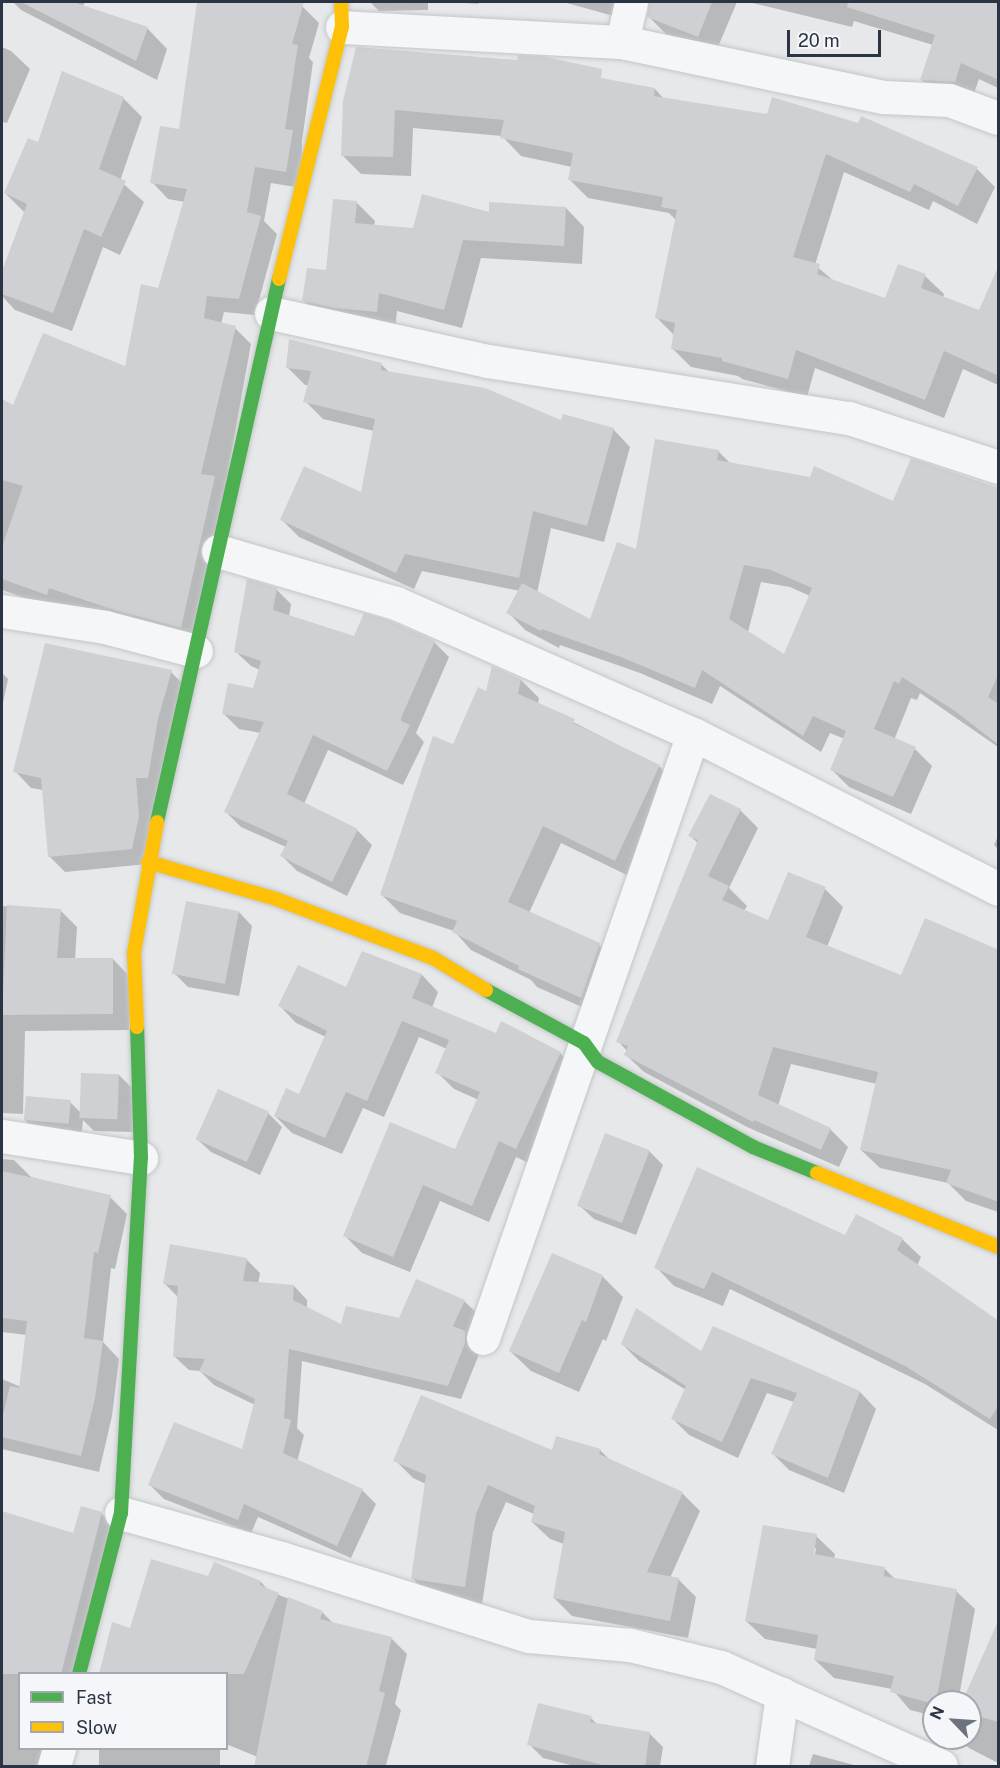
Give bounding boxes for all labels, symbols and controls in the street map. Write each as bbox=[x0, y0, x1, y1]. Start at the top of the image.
scale bar bbox=[790, 18, 884, 56]
text: 20 m bbox=[798, 30, 840, 51]
legend bbox=[18, 1672, 228, 1750]
text: Fast bbox=[76, 1687, 112, 1708]
north arrow bbox=[922, 1690, 982, 1750]
text: N bbox=[926, 1703, 948, 1723]
text: Slow bbox=[76, 1717, 117, 1738]

